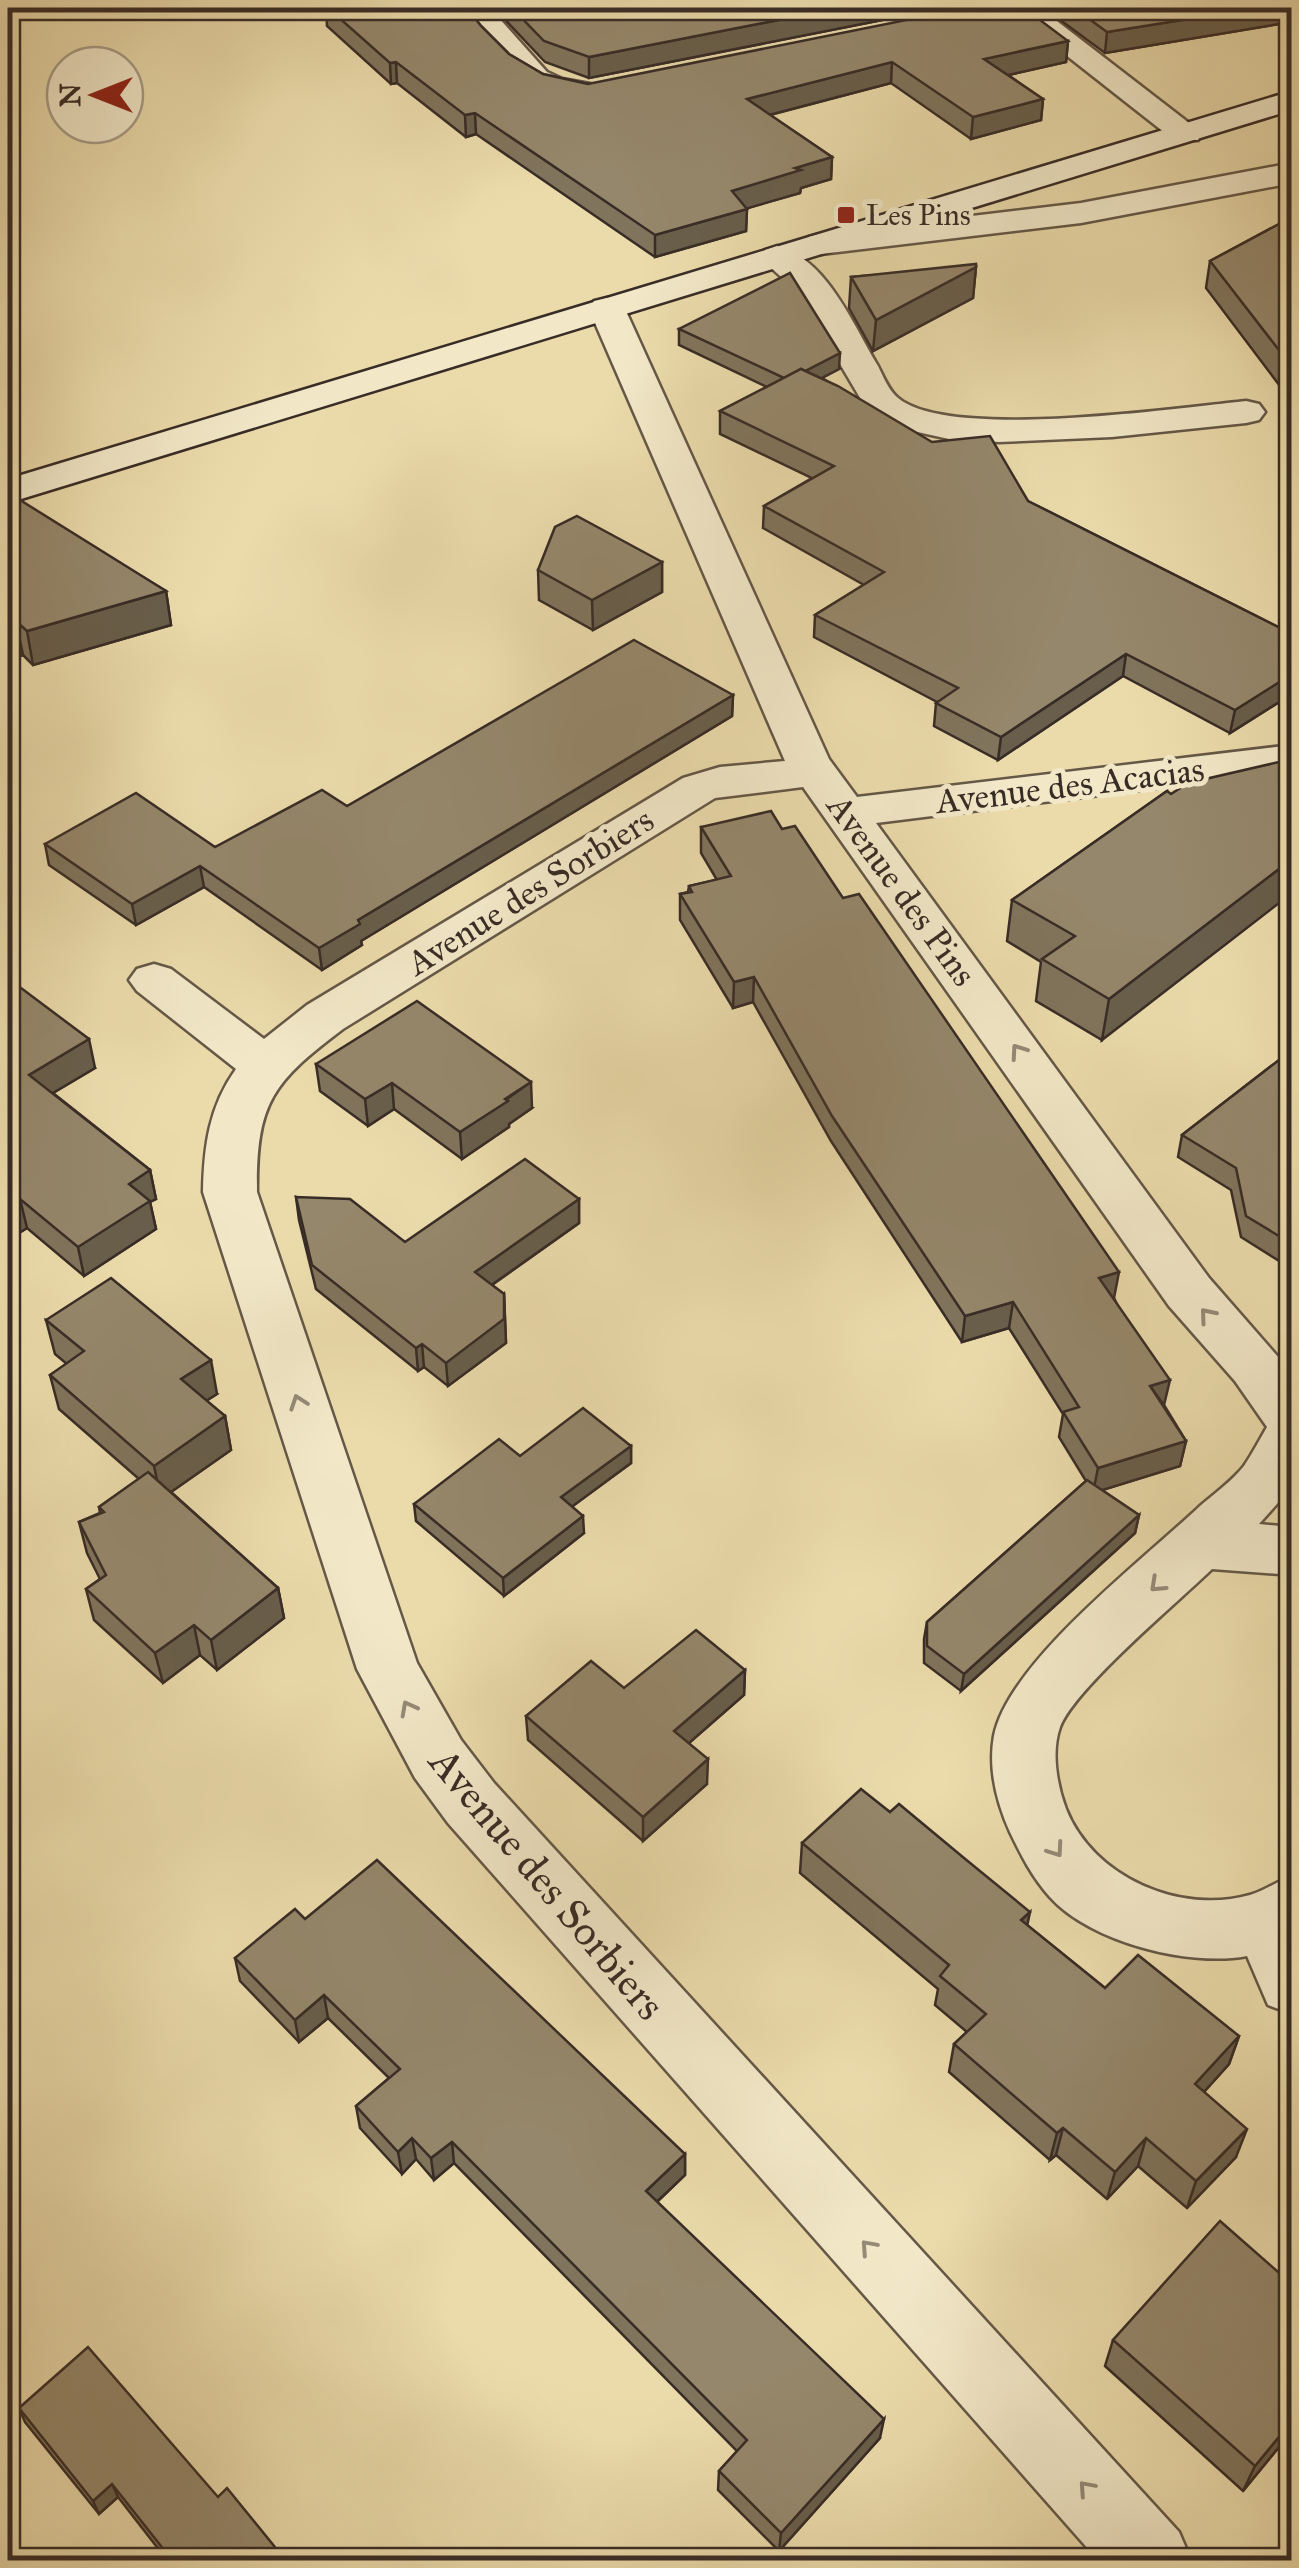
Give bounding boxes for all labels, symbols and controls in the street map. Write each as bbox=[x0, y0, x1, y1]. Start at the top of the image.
north arrow bbox=[45, 45, 145, 145]
text: N bbox=[53, 83, 88, 107]
place label: Les Pins bbox=[866, 197, 971, 233]
marker: Les Pins bbox=[835, 204, 857, 226]
street label: Avenue des Acacias bbox=[931, 748, 1207, 824]
street label: Avenue des Pins bbox=[816, 784, 986, 995]
street label: Avenue des Sorbiers bbox=[397, 798, 662, 986]
one-way arrow bbox=[1012, 1044, 1029, 1062]
one-way arrow bbox=[1201, 1308, 1219, 1326]
one-way arrow bbox=[290, 1395, 310, 1412]
one-way arrow bbox=[1150, 1573, 1169, 1591]
one-way arrow bbox=[400, 1701, 420, 1719]
street label: Avenue des Sorbiers bbox=[417, 1735, 676, 2030]
one-way arrow bbox=[1044, 1839, 1062, 1858]
one-way arrow bbox=[862, 2240, 880, 2259]
one-way arrow bbox=[1080, 2481, 1098, 2500]

